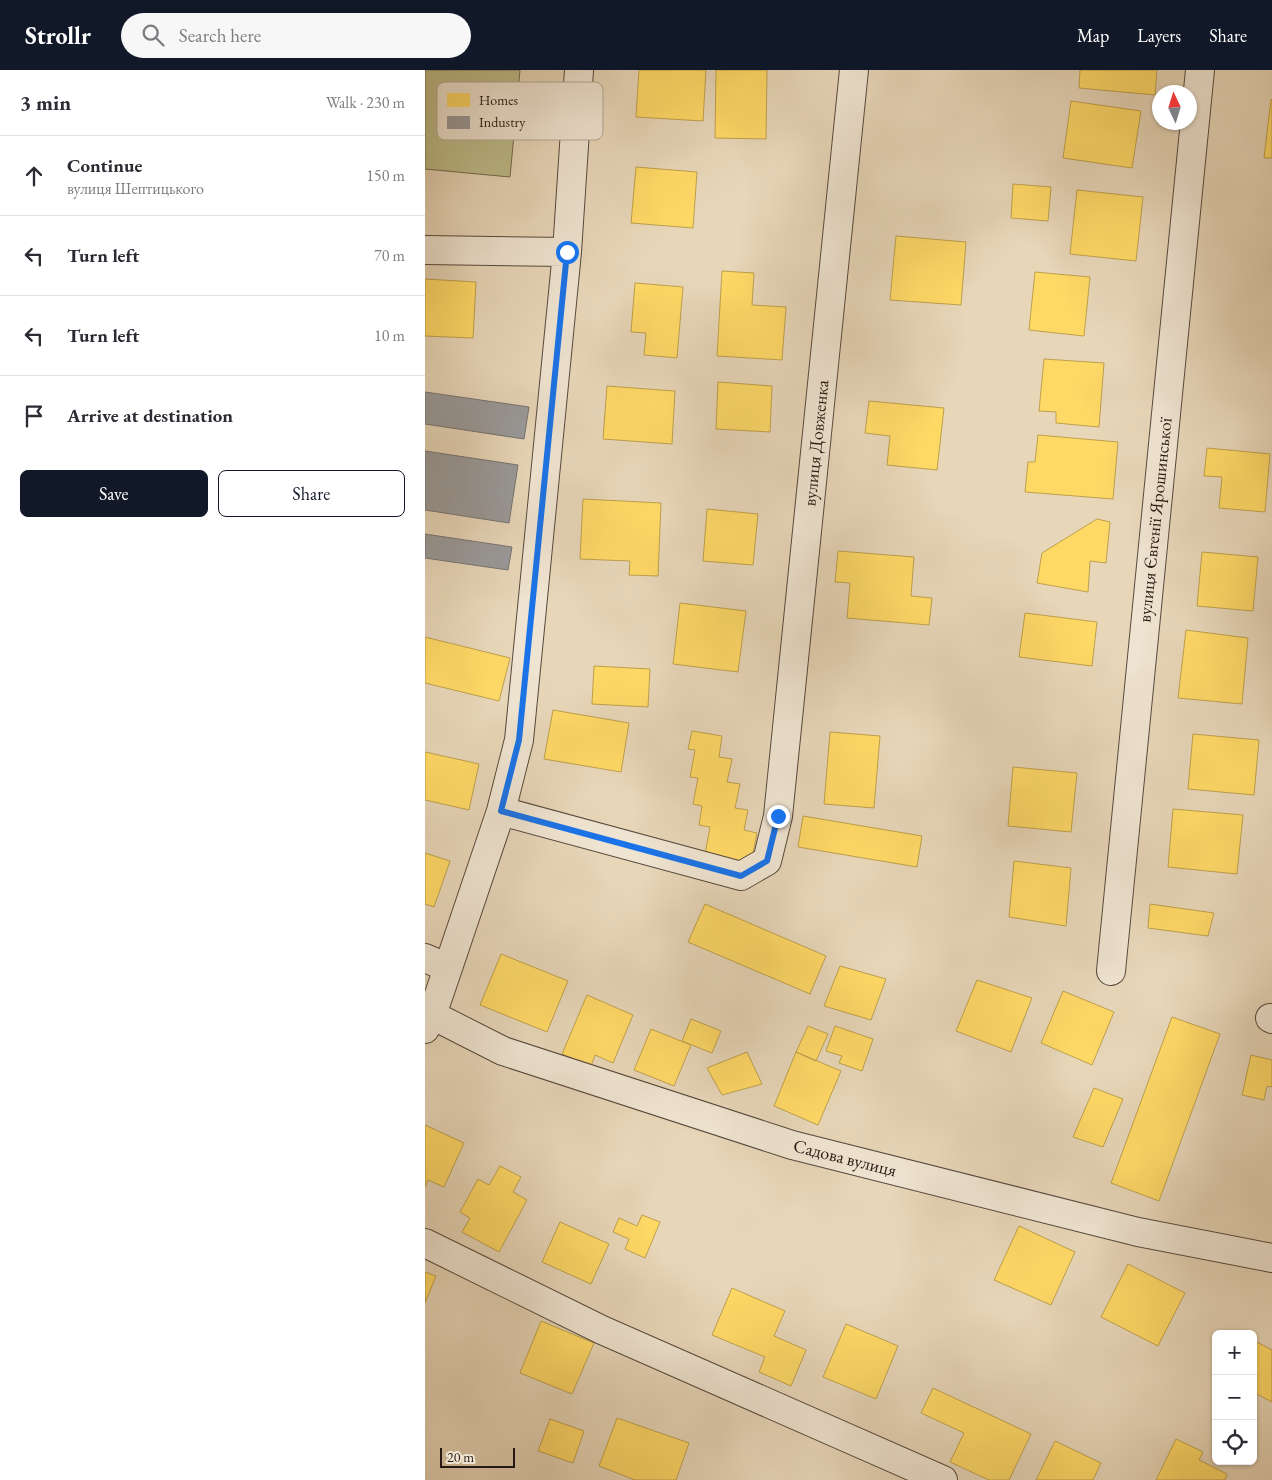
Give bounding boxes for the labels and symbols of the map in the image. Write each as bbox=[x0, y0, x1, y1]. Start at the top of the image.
legend bbox=[437, 82, 603, 140]
north arrow bbox=[1152, 85, 1197, 130]
text: Homes bbox=[479, 91, 519, 109]
text: Industry bbox=[479, 113, 526, 131]
route start bbox=[556, 241, 579, 264]
street label: вулиця Довженка bbox=[797, 378, 834, 507]
street label: вулиця Євгенії Ярошинської bbox=[1132, 416, 1177, 623]
route end bbox=[767, 805, 790, 828]
street label: Садова вулиця bbox=[791, 1134, 899, 1181]
scale bar bbox=[440, 1445, 515, 1468]

